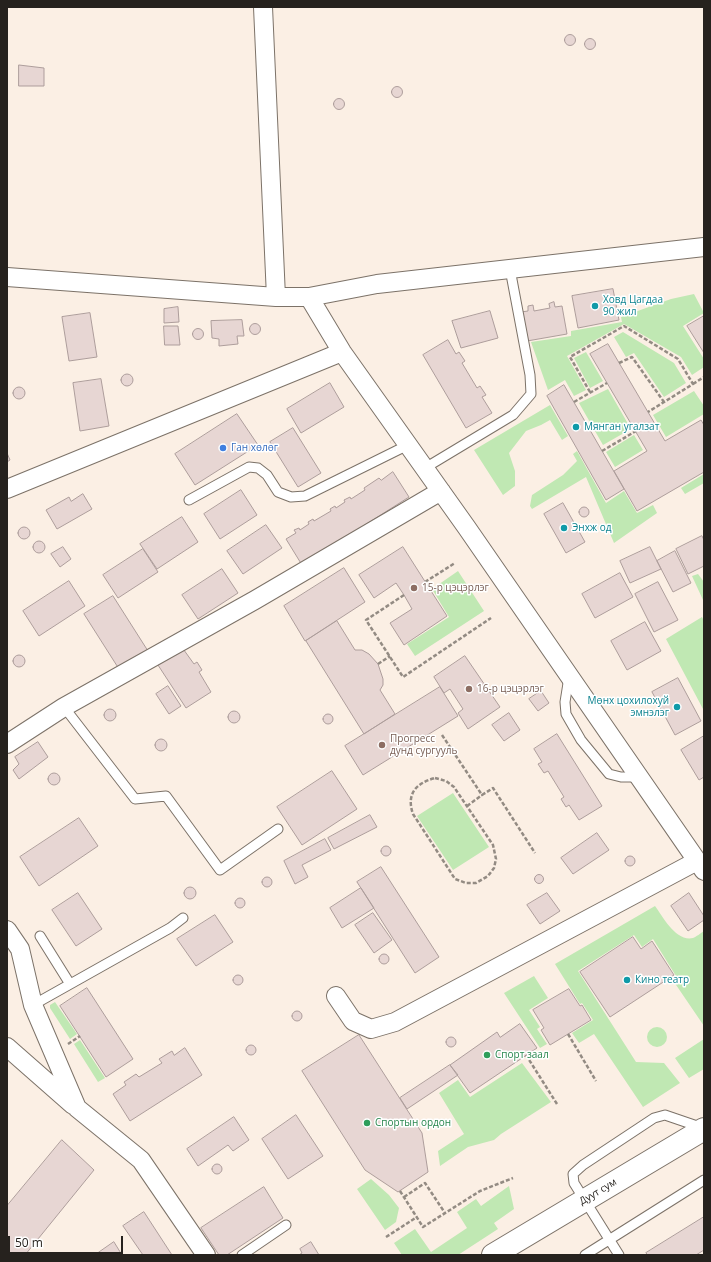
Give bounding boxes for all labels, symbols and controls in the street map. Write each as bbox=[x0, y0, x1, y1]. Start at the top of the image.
place label: Ховд Цагдаа 90 жил bbox=[603, 294, 663, 318]
marker: Ховд Цагдаа 90 жил bbox=[590, 301, 600, 311]
place label: Мянган угалзат bbox=[584, 421, 659, 433]
marker: Мянган угалзат bbox=[571, 422, 581, 432]
place label: Ган хөлөг bbox=[231, 442, 278, 454]
marker: Ган хөлөг bbox=[218, 443, 228, 453]
place label: Энхж од bbox=[572, 522, 612, 534]
marker: Энхж од bbox=[559, 523, 569, 533]
place label: 15-р цэцэрлэг bbox=[422, 582, 489, 594]
marker: 15-р цэцэрлэг bbox=[409, 583, 419, 593]
place label: 16-р цэцэрлэг bbox=[477, 683, 544, 695]
marker: 16-р цэцэрлэг bbox=[464, 684, 474, 694]
place label: Мөнх цохилохуй эмнэлэг bbox=[588, 695, 669, 718]
marker: Мөнх цохилохуй эмнэлэг bbox=[672, 702, 682, 712]
place label: Прогресс дунд сургууль bbox=[390, 733, 457, 756]
marker: Прогресс дунд сургууль bbox=[377, 740, 387, 750]
place label: Кино театр bbox=[635, 974, 689, 986]
marker: Кино театр bbox=[622, 975, 632, 985]
place label: Спорт заал bbox=[495, 1049, 549, 1061]
marker: Спорт заал bbox=[482, 1050, 492, 1060]
place label: Спортын ордон bbox=[375, 1117, 451, 1129]
marker: Спортын ордон bbox=[362, 1118, 372, 1128]
street label: Дуут сум bbox=[577, 1176, 619, 1208]
scale bar bbox=[10, 1228, 125, 1254]
text: 50 m bbox=[15, 1234, 43, 1251]

